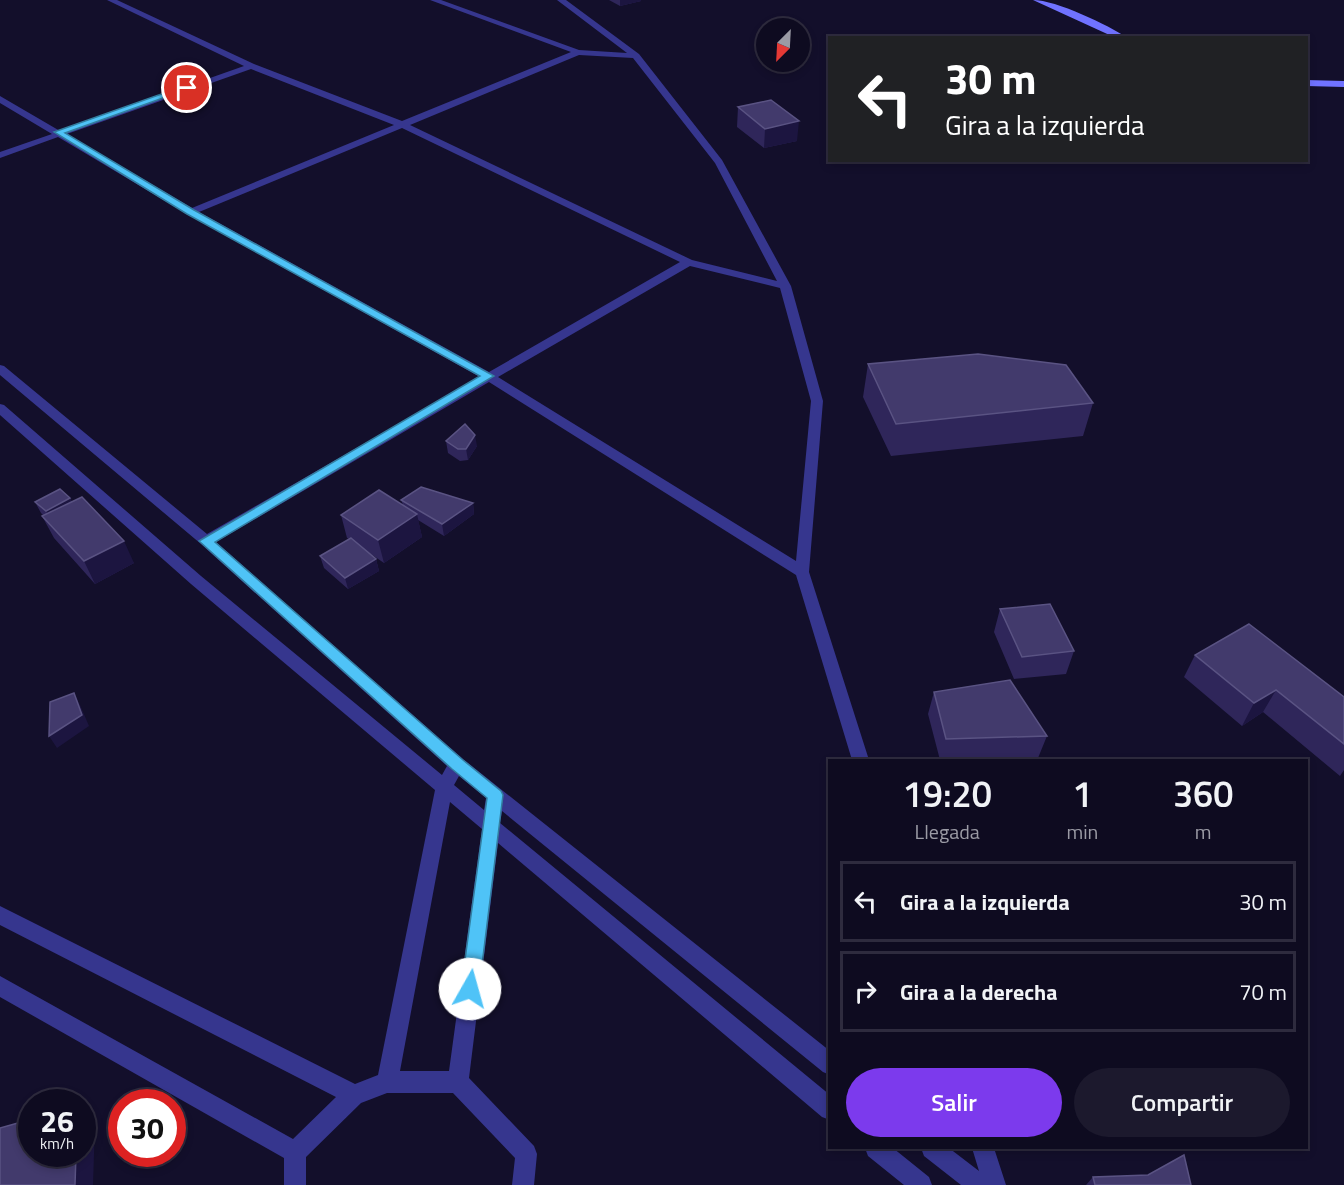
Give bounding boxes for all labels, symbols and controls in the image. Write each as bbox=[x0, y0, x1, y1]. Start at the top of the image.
north arrow bbox=[756, 18, 810, 72]
map controls bbox=[756, 18, 810, 72]
text: 30 m bbox=[945, 46, 1037, 110]
icon: left bbox=[846, 60, 924, 138]
pin bbox=[161, 62, 212, 113]
icon: arrive bbox=[170, 71, 203, 104]
text: Gira a la izquierda bbox=[945, 104, 1145, 145]
text: 19:20 bbox=[903, 766, 992, 821]
text: 1 bbox=[1072, 766, 1092, 821]
text: 360 bbox=[1173, 766, 1233, 821]
text: Llegada bbox=[915, 816, 980, 847]
text: min bbox=[1066, 816, 1098, 847]
text: m bbox=[1195, 816, 1211, 847]
icon: left bbox=[849, 885, 882, 918]
text: Gira a la izquierda bbox=[900, 885, 1070, 919]
text: 30 m bbox=[1239, 885, 1287, 919]
position arrow bbox=[438, 957, 502, 1021]
icon: right bbox=[849, 975, 882, 1008]
text: Gira a la derecha bbox=[900, 975, 1057, 1009]
text: 70 m bbox=[1239, 975, 1287, 1009]
button: Salir bbox=[846, 1068, 1062, 1137]
button: Compartir bbox=[1074, 1068, 1290, 1137]
speed limit sign: 30 bbox=[108, 1089, 186, 1167]
text: 26 bbox=[40, 1098, 74, 1144]
text: km/h bbox=[40, 1132, 74, 1155]

